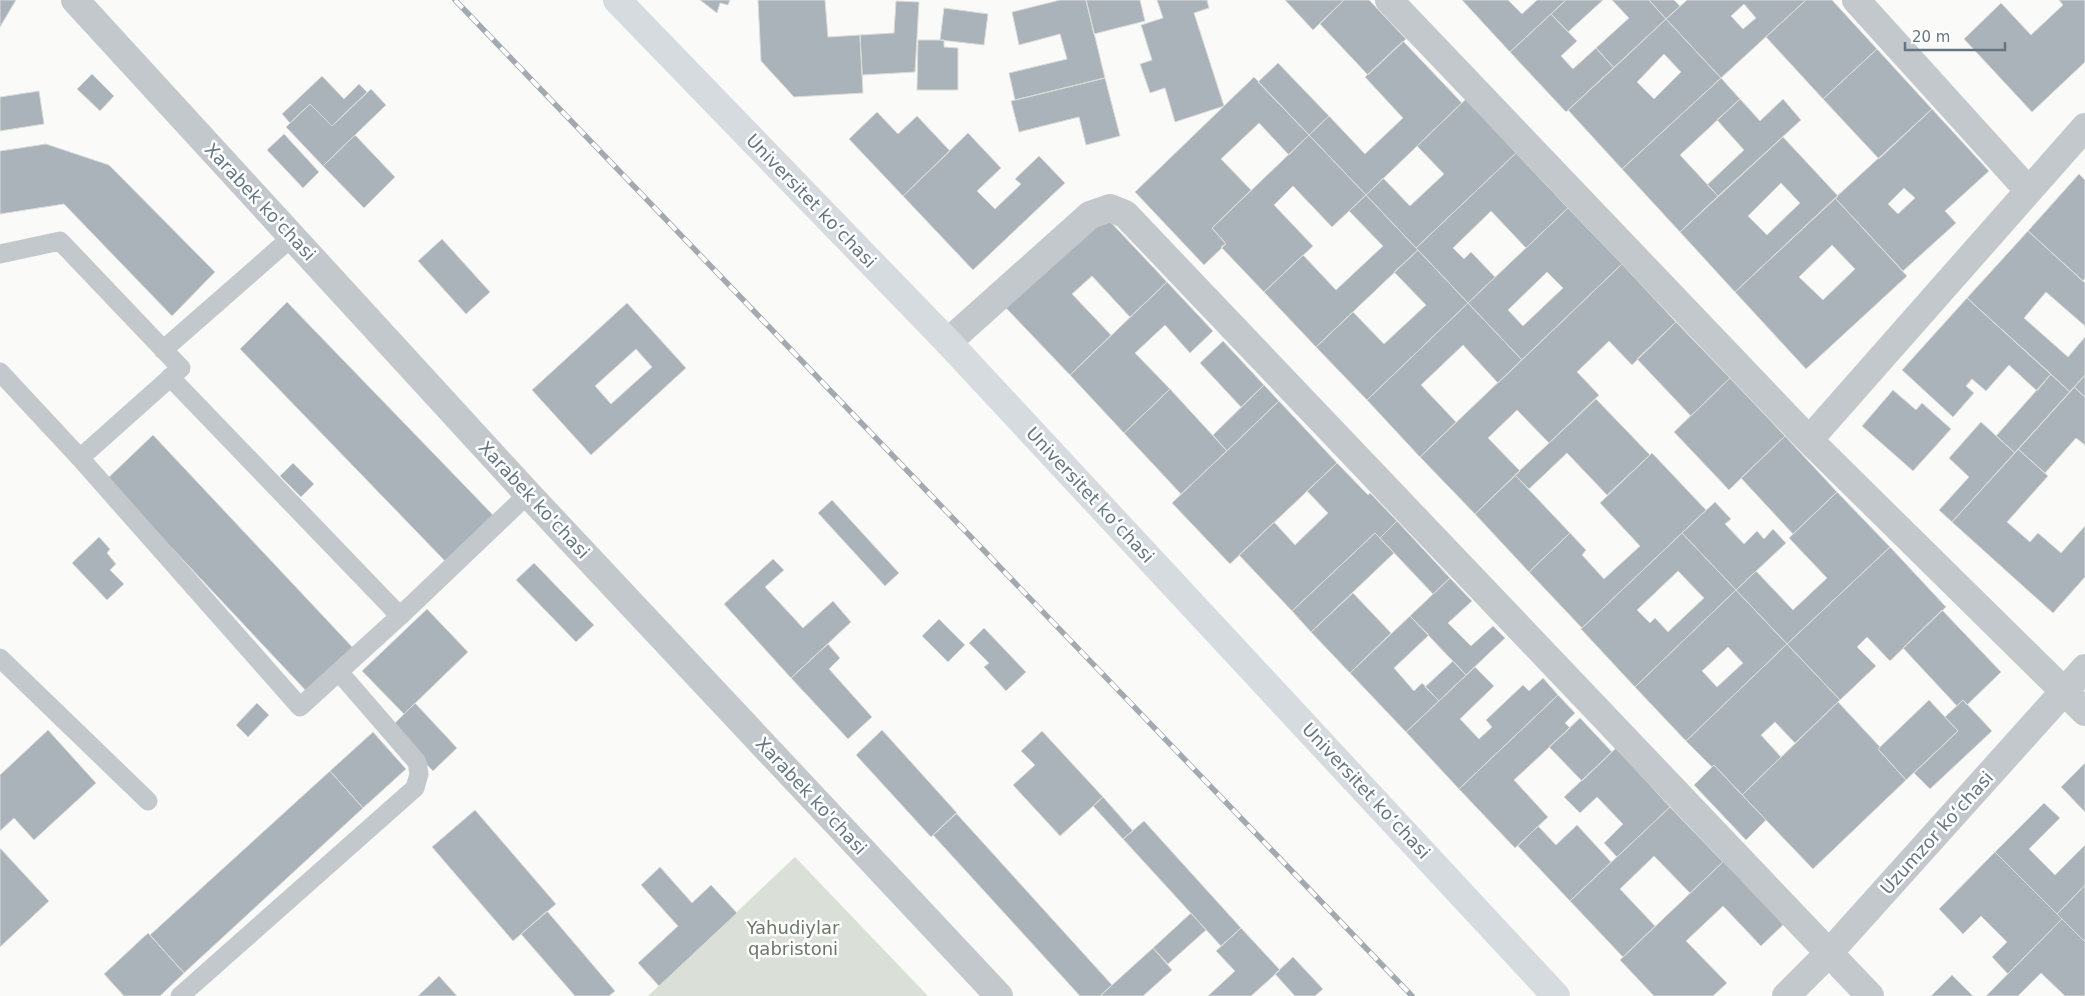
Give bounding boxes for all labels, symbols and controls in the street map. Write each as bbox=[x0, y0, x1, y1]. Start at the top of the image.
scale bar bbox=[1905, 20, 2005, 52]
text: 20 m bbox=[1912, 28, 1950, 46]
street label: Universitet kо‘chasi bbox=[742, 129, 881, 272]
street label: Xarabek ko'chasi bbox=[201, 139, 320, 265]
street label: Universitet kо‘chasi bbox=[1022, 422, 1159, 567]
street label: Xarabek ko'chasi bbox=[475, 437, 594, 563]
street label: Universitet kо‘chasi bbox=[1298, 718, 1435, 863]
street label: Xarabek ko'chasi bbox=[752, 733, 871, 859]
street label: Uzumzor koʻchasi bbox=[1876, 767, 1997, 899]
park label: Yahudiylar qabristoni bbox=[746, 917, 840, 959]

